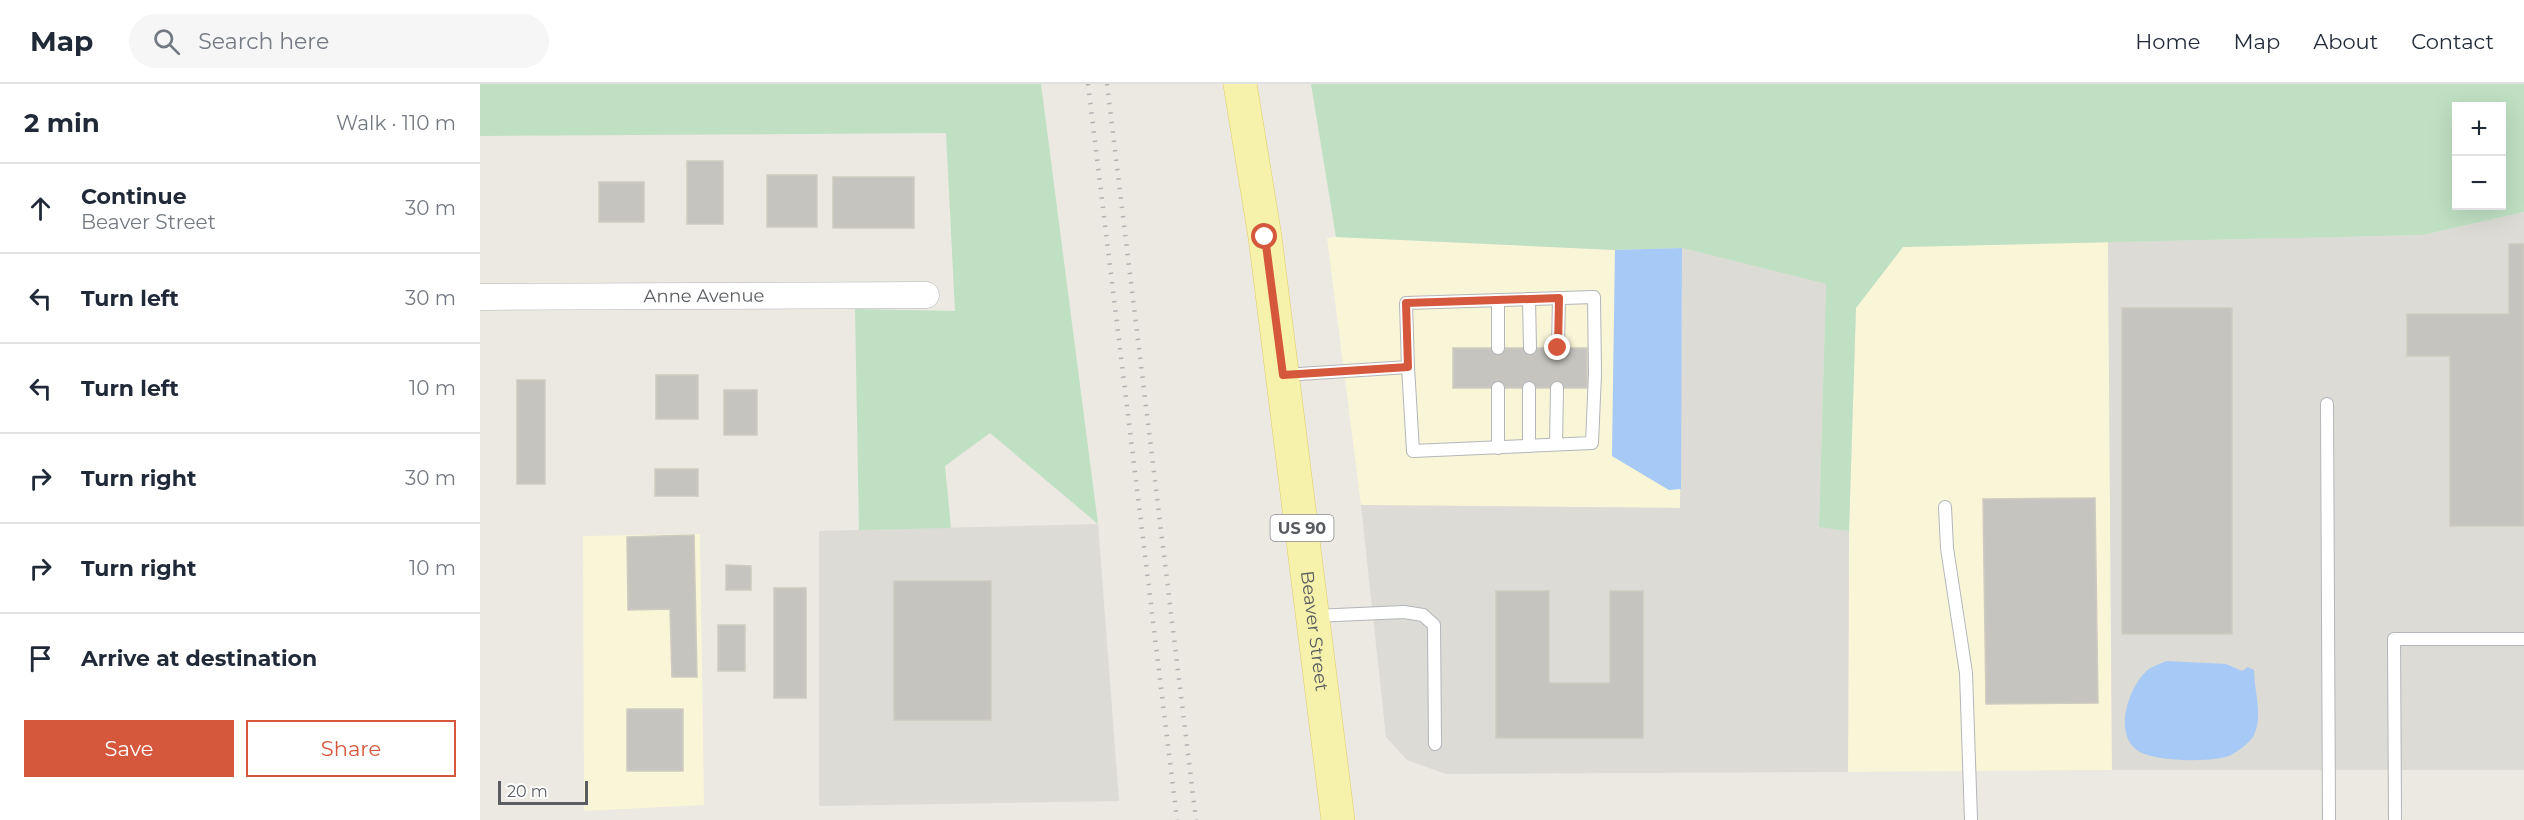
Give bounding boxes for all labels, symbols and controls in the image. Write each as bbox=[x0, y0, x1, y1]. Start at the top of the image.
search box bbox=[129, 14, 549, 68]
text: Map bbox=[30, 24, 93, 58]
icon: search bbox=[150, 25, 183, 58]
text: Search here bbox=[198, 28, 329, 55]
text: Home bbox=[2135, 29, 2200, 54]
text: Map bbox=[2233, 29, 2280, 54]
text: About bbox=[2313, 29, 2378, 54]
text: Contact bbox=[2411, 29, 2494, 54]
map controls bbox=[2452, 102, 2506, 210]
button: + bbox=[2452, 102, 2506, 156]
text: 2 min bbox=[24, 107, 100, 139]
text: Walk · 110 m bbox=[336, 111, 456, 135]
button: − bbox=[2452, 156, 2506, 210]
text: Continue bbox=[81, 183, 187, 210]
icon: ahead bbox=[24, 192, 57, 225]
text: 30 m bbox=[405, 196, 456, 220]
text: Beaver Street bbox=[81, 210, 216, 234]
route start bbox=[1251, 223, 1277, 249]
icon: left bbox=[24, 282, 57, 315]
text: Turn left bbox=[81, 285, 179, 312]
street label: Anne Avenue bbox=[644, 285, 765, 307]
text: 30 m bbox=[405, 286, 456, 310]
route end bbox=[1544, 334, 1570, 360]
icon: left bbox=[24, 372, 57, 405]
text: Turn left bbox=[81, 375, 179, 402]
text: 10 m bbox=[409, 376, 456, 400]
icon: right bbox=[24, 462, 57, 495]
text: Turn right bbox=[81, 465, 196, 492]
text: 30 m bbox=[405, 466, 456, 490]
road number: US 90 bbox=[1270, 515, 1334, 541]
icon: right bbox=[24, 552, 57, 585]
text: Turn right bbox=[81, 555, 196, 582]
text: 10 m bbox=[409, 556, 456, 580]
street label: Beaver Street bbox=[1296, 569, 1333, 692]
icon: arrive bbox=[24, 642, 57, 675]
text: Arrive at destination bbox=[81, 645, 317, 672]
button: Save bbox=[24, 720, 234, 777]
button: Share bbox=[246, 720, 456, 777]
scale bar bbox=[498, 778, 588, 806]
text: 20 m bbox=[507, 782, 548, 801]

